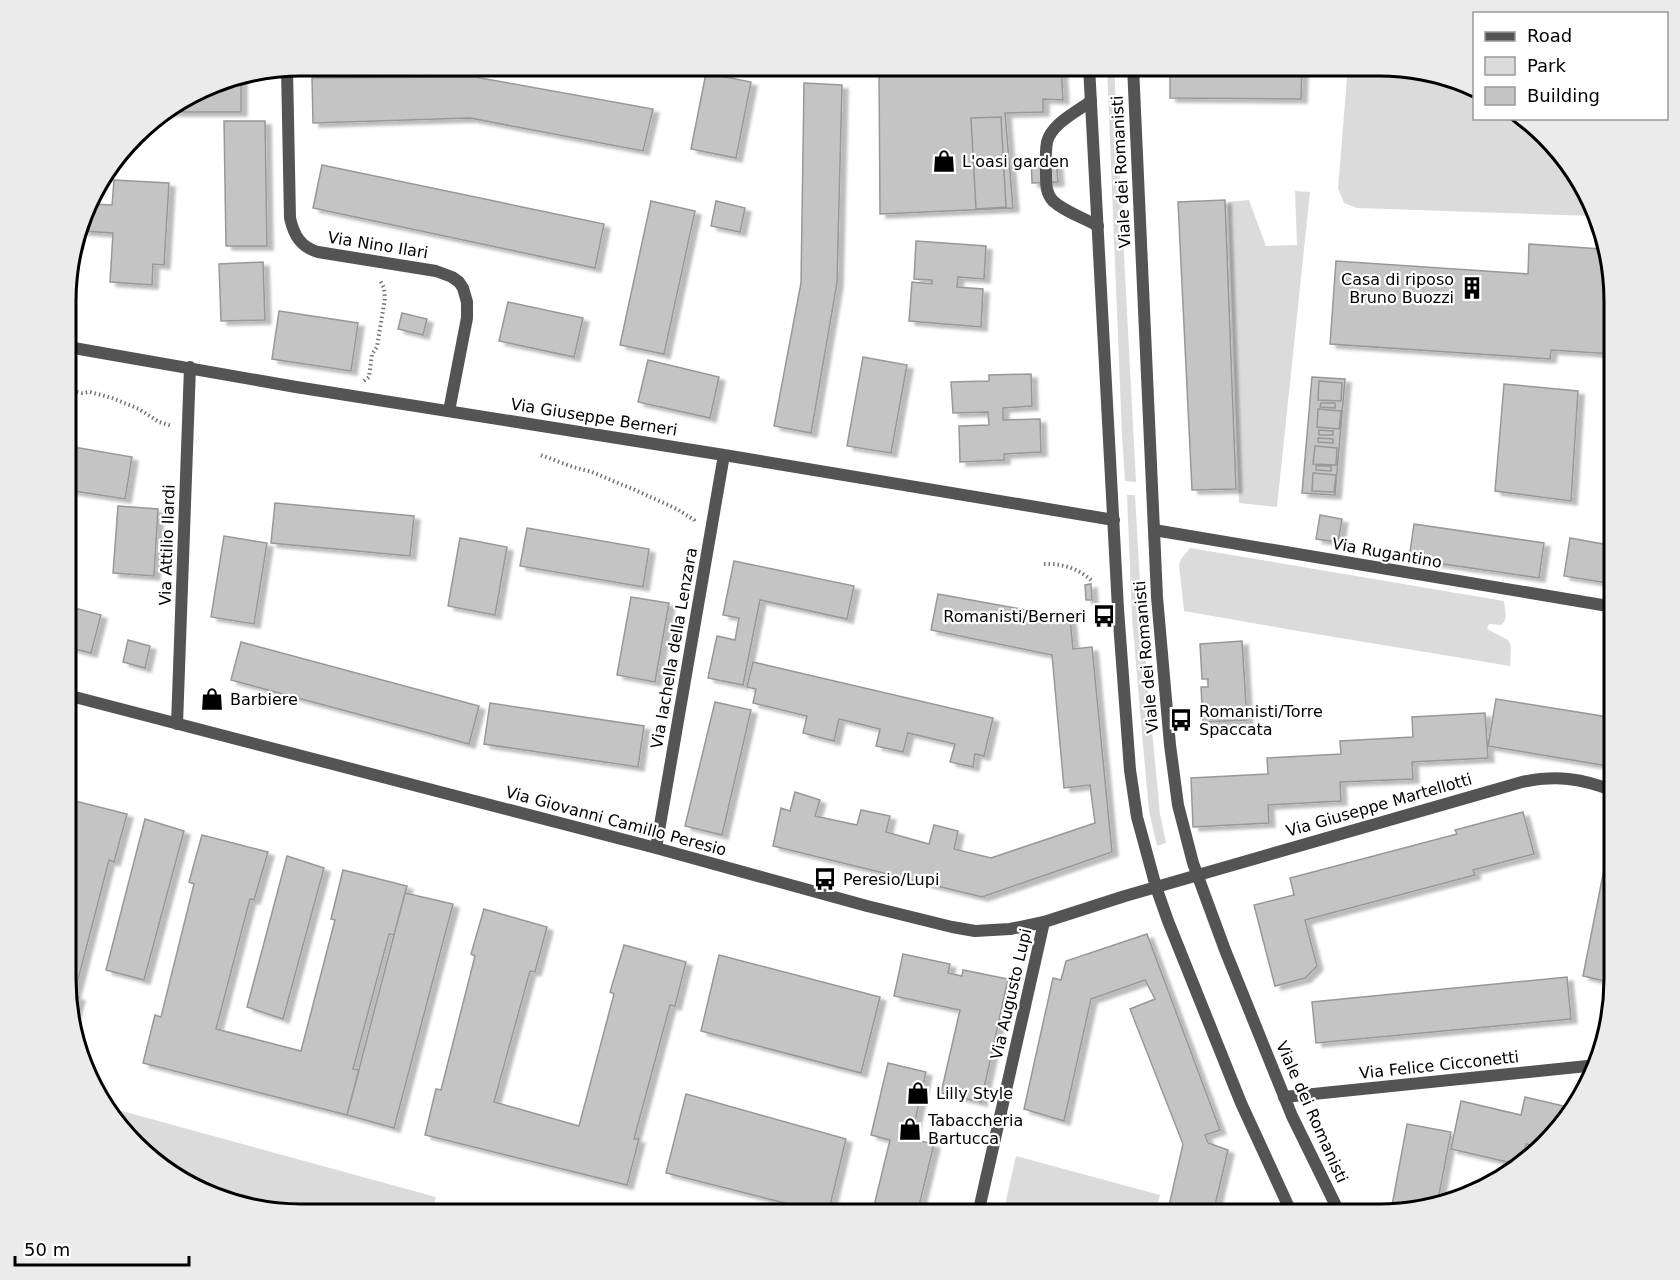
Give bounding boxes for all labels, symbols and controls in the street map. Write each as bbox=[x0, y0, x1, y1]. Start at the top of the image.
legend bbox=[1473, 12, 1668, 120]
text: Road bbox=[1527, 25, 1572, 46]
text: Park bbox=[1527, 55, 1566, 76]
text: Building bbox=[1527, 85, 1600, 106]
street label: Viale dei Romanisti bbox=[1108, 95, 1134, 249]
shop icon: L'oasi garden bbox=[931, 148, 957, 174]
place label: L'oasi garden bbox=[962, 152, 1069, 171]
street label: Via Nino Ilari bbox=[326, 228, 430, 262]
place label: Casa di riposo Bruno Buozzi bbox=[1341, 270, 1454, 307]
building icon: Casa di riposo Bruno Buozzi bbox=[1459, 275, 1485, 301]
street label: Via Giuseppe Berneri bbox=[509, 394, 679, 440]
street label: Via Attilio Ilardi bbox=[155, 484, 179, 606]
street label: Via Rugantino bbox=[1331, 534, 1443, 572]
street label: Via Iachella della Lenzara bbox=[647, 546, 701, 750]
street label: Viale dei Romanisti bbox=[1130, 580, 1162, 734]
bus stop icon: Romanisti/Berneri bbox=[1091, 603, 1117, 629]
place label: Romanisti/Berneri bbox=[943, 607, 1086, 626]
shop icon: Barbiere bbox=[199, 686, 225, 712]
place label: Barbiere bbox=[230, 690, 298, 709]
place label: Romanisti/Torre Spaccata bbox=[1199, 702, 1323, 739]
bus stop icon: Romanisti/Torre Spaccata bbox=[1168, 707, 1194, 733]
street label: Via Giuseppe Martellotti bbox=[1284, 769, 1474, 841]
street label: Via Giovanni Camillo Peresio bbox=[503, 782, 729, 860]
bus stop icon: Peresio/Lupi bbox=[812, 866, 838, 892]
place label: Peresio/Lupi bbox=[843, 870, 939, 889]
street label: Via Augusto Lupi bbox=[987, 926, 1035, 1062]
street label: Viale dei Romanisti bbox=[1272, 1038, 1352, 1186]
street label: Via Felice Cicconetti bbox=[1358, 1047, 1520, 1083]
shop icon: Lilly Style bbox=[905, 1080, 931, 1106]
place label: Lilly Style bbox=[936, 1084, 1013, 1103]
place label: Tabaccheria Bartucca bbox=[927, 1111, 1023, 1148]
shop icon: Tabaccheria Bartucca bbox=[897, 1116, 923, 1142]
scale bar bbox=[15, 1229, 189, 1267]
text: 50 m bbox=[24, 1239, 70, 1260]

